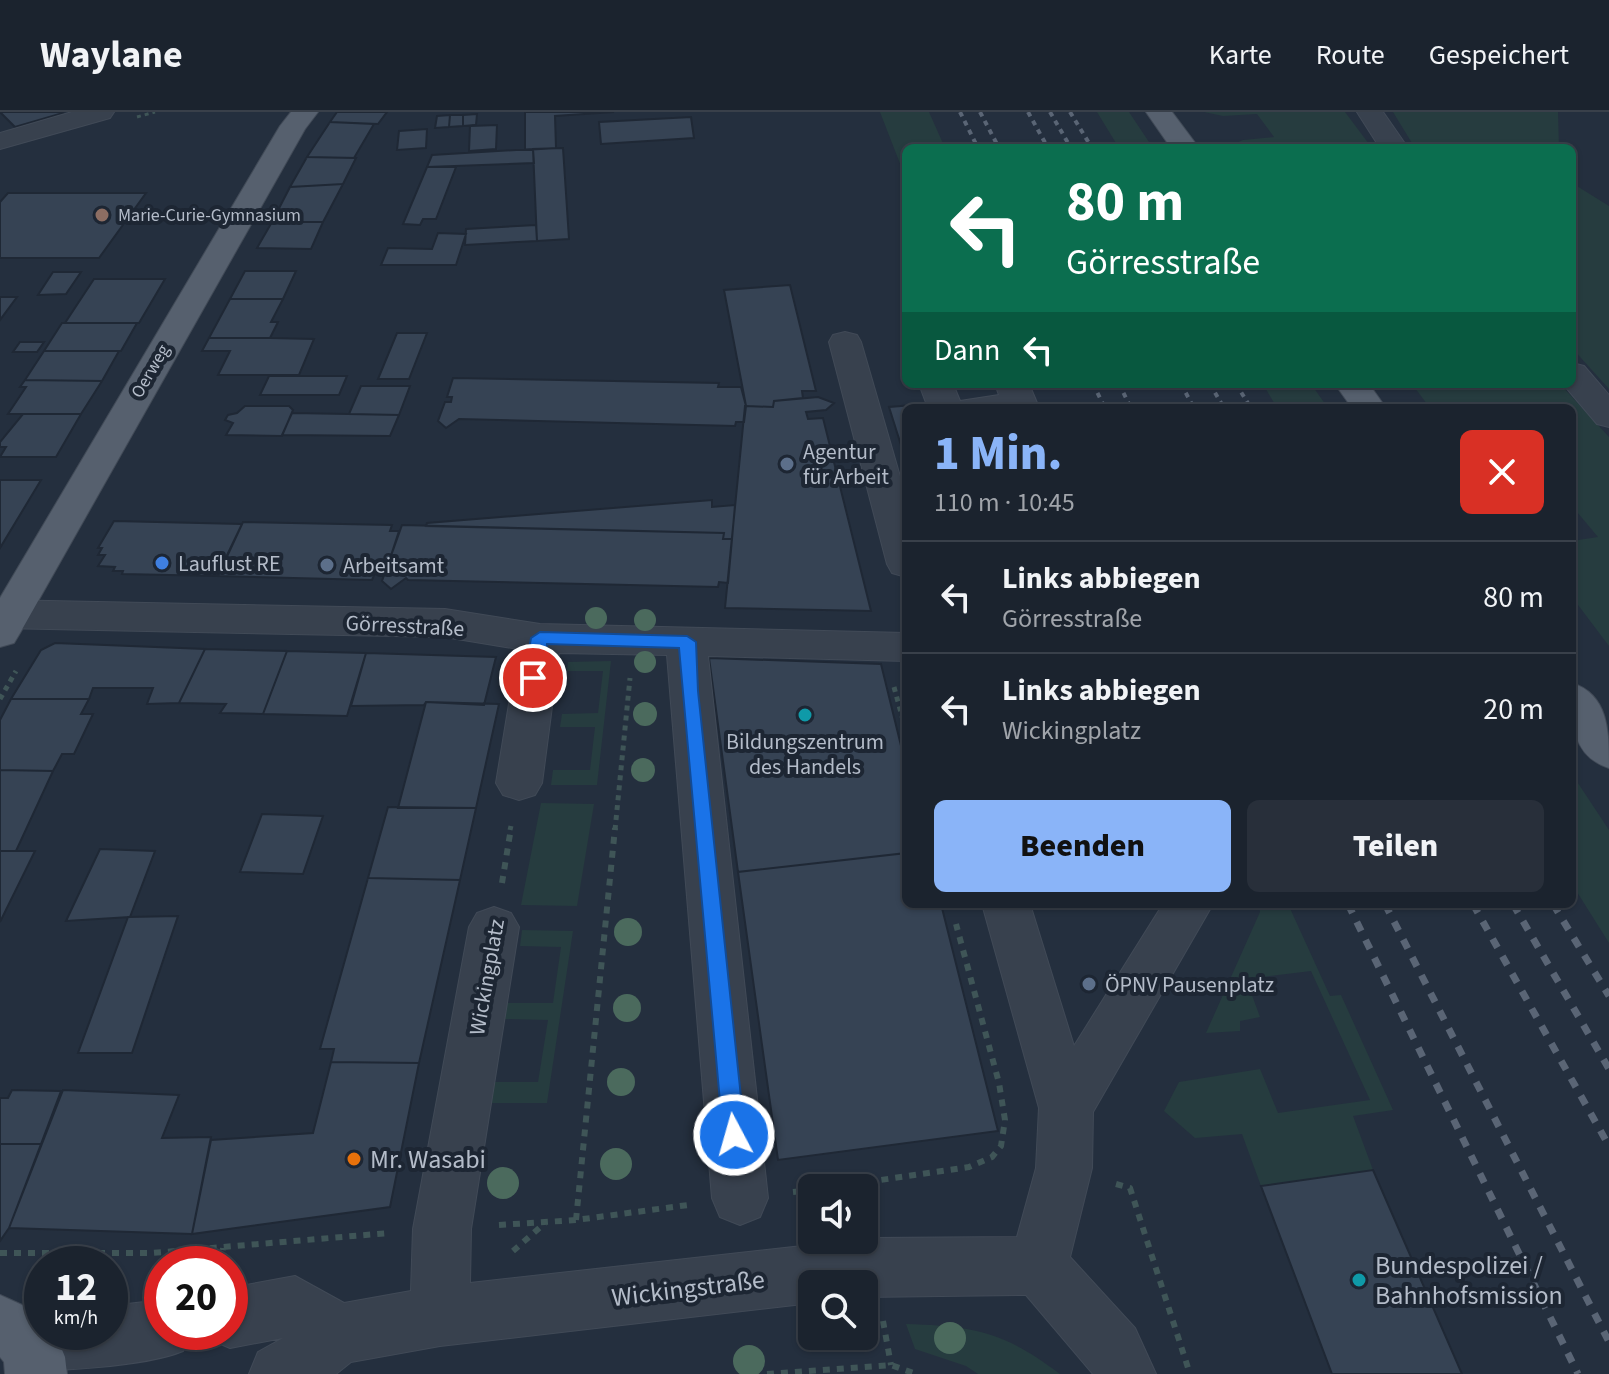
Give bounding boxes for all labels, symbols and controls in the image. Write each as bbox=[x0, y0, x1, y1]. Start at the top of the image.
text: Waylane bbox=[40, 28, 183, 82]
text: Karte bbox=[1209, 35, 1272, 75]
text: Route bbox=[1316, 35, 1385, 75]
text: Gespeichert bbox=[1429, 35, 1569, 75]
text: 80 m bbox=[1066, 163, 1184, 242]
icon: left bbox=[934, 176, 1038, 280]
place label: Marie-Curie-Gymnasium bbox=[118, 203, 301, 228]
marker: Marie-Curie-Gymnasium bbox=[93, 206, 111, 224]
text: Görresstraße bbox=[1066, 237, 1260, 288]
icon: left bbox=[1016, 328, 1060, 372]
text: Dann bbox=[934, 329, 1000, 372]
street label: Oerweg bbox=[125, 340, 176, 403]
text: 1 Min. bbox=[934, 420, 1062, 488]
button: close bbox=[1460, 430, 1544, 514]
place label: Agentur für Arbeit bbox=[803, 436, 889, 493]
marker: Agentur für Arbeit bbox=[778, 455, 796, 473]
text: 110 m · 10:45 bbox=[934, 484, 1075, 521]
place label: Lauflust RE bbox=[178, 548, 280, 580]
place label: Arbeitsamt bbox=[343, 550, 445, 582]
marker: Lauflust RE bbox=[153, 554, 171, 572]
marker: Arbeitsamt bbox=[318, 556, 336, 574]
text: Links abbiegen bbox=[1002, 557, 1201, 600]
icon: left bbox=[934, 575, 978, 619]
text: 80 m bbox=[1483, 576, 1544, 619]
text: Görresstraße bbox=[1002, 600, 1142, 637]
street label: Görresstraße bbox=[345, 607, 465, 645]
pin bbox=[499, 644, 567, 712]
icon: arrive bbox=[511, 656, 555, 700]
text: Links abbiegen bbox=[1002, 669, 1201, 712]
icon: left bbox=[934, 687, 978, 731]
text: 20 m bbox=[1483, 688, 1544, 731]
marker: Bildungszentrum des Handels bbox=[796, 706, 814, 724]
text: Wickingplatz bbox=[1002, 712, 1141, 749]
place label: Bildungszentrum des Handels bbox=[726, 726, 884, 783]
button: Beenden bbox=[934, 800, 1231, 892]
button: Teilen bbox=[1247, 800, 1544, 892]
street label: Wickingplatz bbox=[461, 917, 513, 1038]
place label: ÖPNV Pausenplatz bbox=[1105, 969, 1274, 1001]
marker: ÖPNV Pausenplatz bbox=[1080, 975, 1098, 993]
position arrow bbox=[692, 1093, 776, 1177]
place label: Mr. Wasabi bbox=[370, 1141, 486, 1178]
marker: Mr. Wasabi bbox=[345, 1150, 363, 1168]
map controls bbox=[798, 1174, 878, 1350]
button: sound bbox=[798, 1174, 878, 1254]
speed limit sign: 20 bbox=[144, 1246, 248, 1350]
place label: Bundespolizei / Bahnhofsmission bbox=[1375, 1247, 1563, 1314]
text: 12 bbox=[55, 1259, 97, 1316]
street label: Wickingstraße bbox=[609, 1261, 767, 1316]
button: search bbox=[798, 1270, 878, 1350]
marker: Bundespolizei / Bahnhofsmission bbox=[1350, 1271, 1368, 1289]
text: km/h bbox=[54, 1304, 98, 1332]

